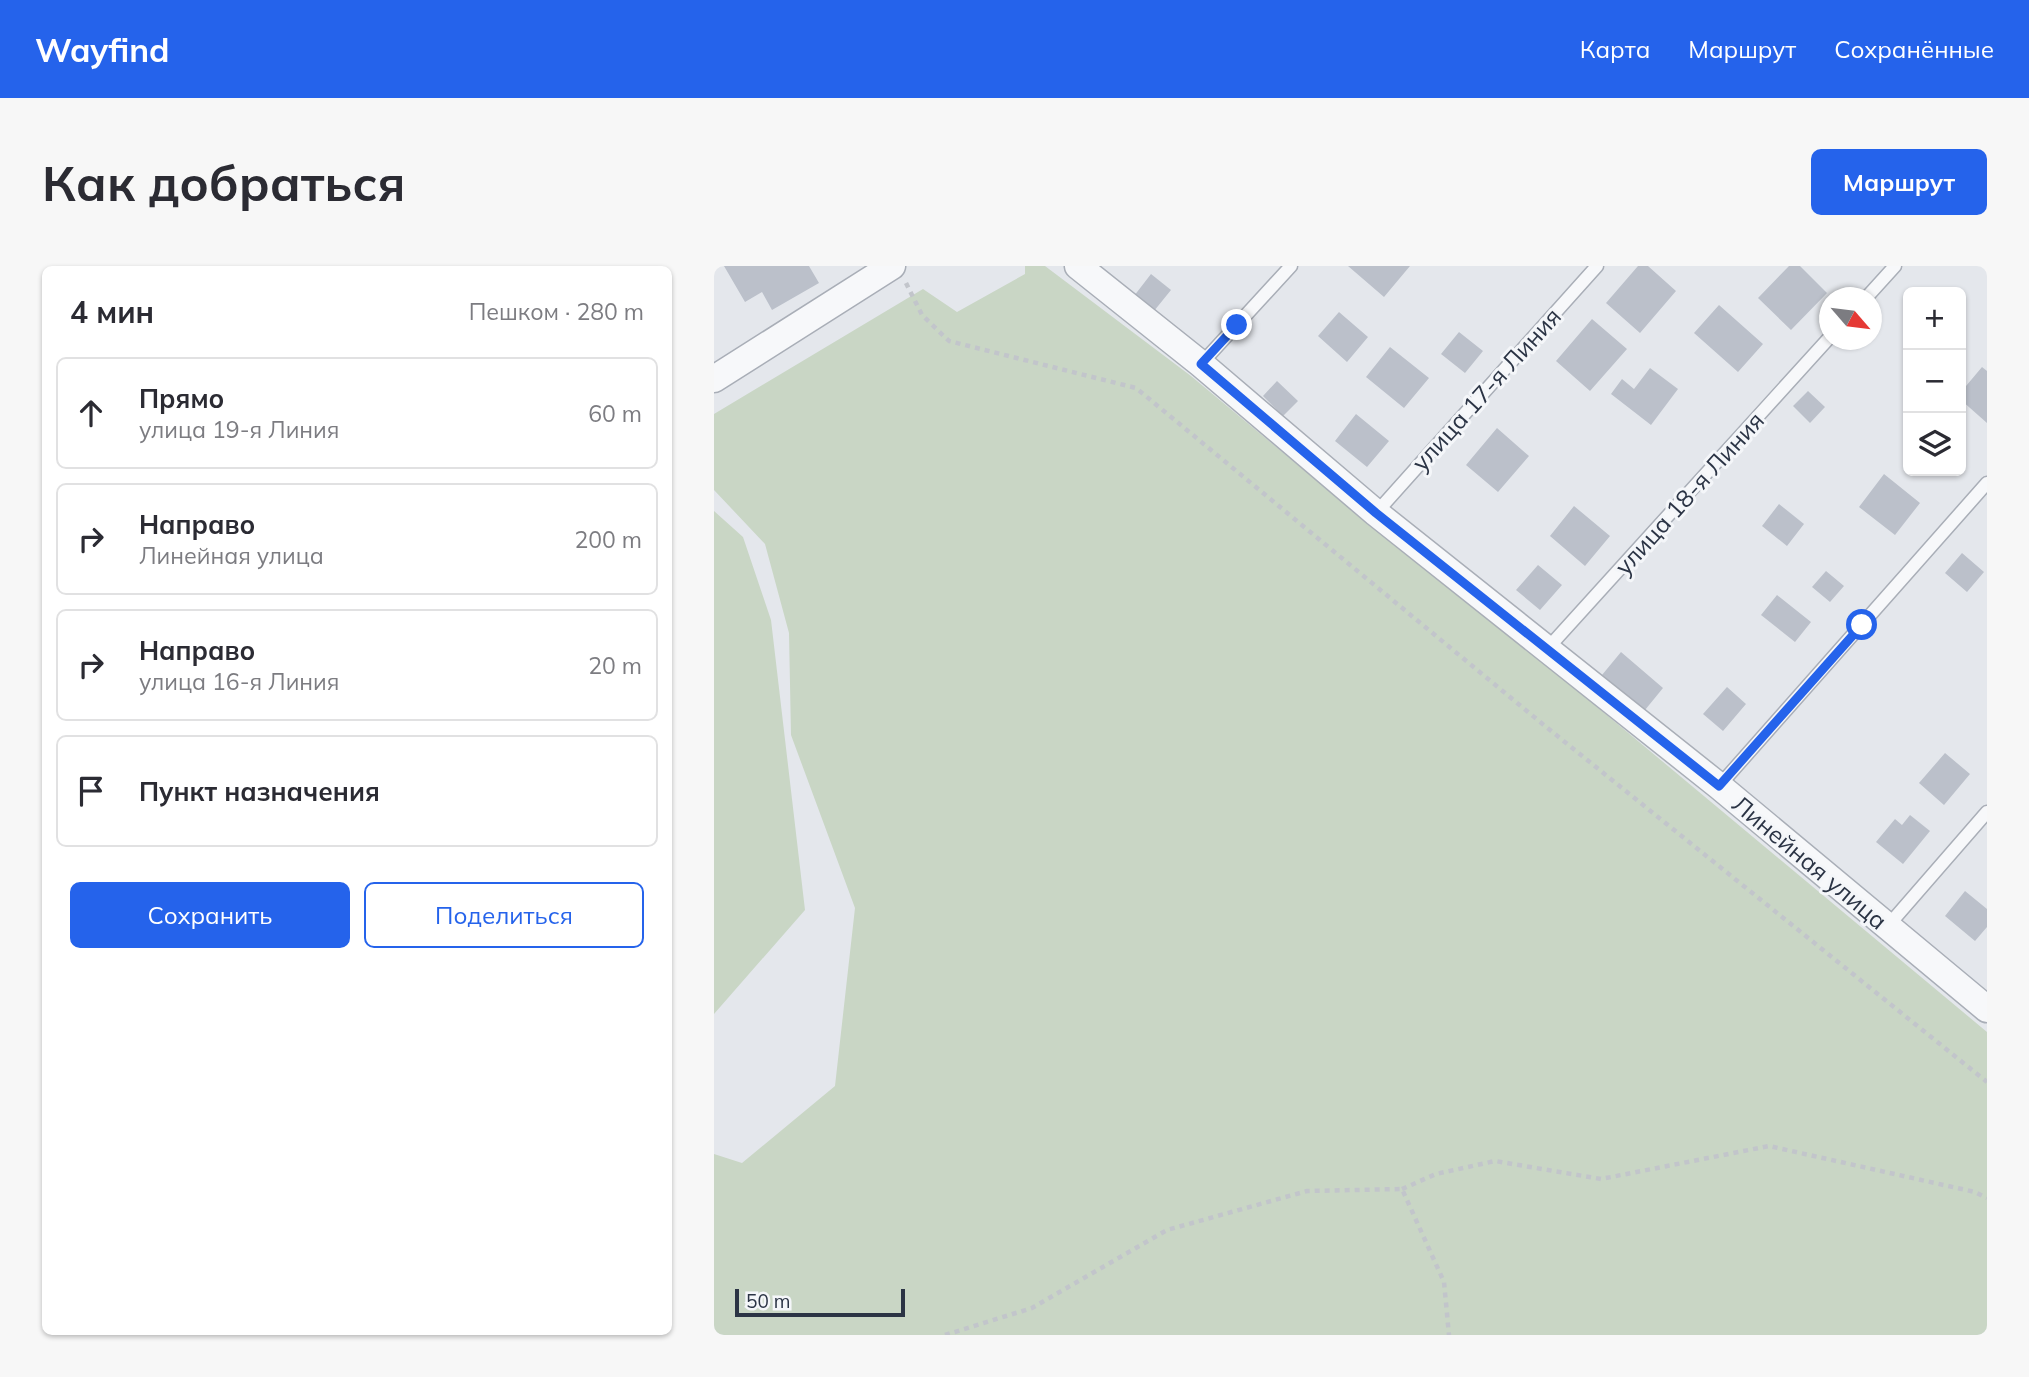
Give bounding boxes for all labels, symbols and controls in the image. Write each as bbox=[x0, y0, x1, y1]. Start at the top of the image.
text: Wayfind bbox=[35, 29, 170, 70]
text: Карта bbox=[1580, 34, 1650, 64]
text: Маршрут bbox=[1688, 34, 1796, 64]
text: Сохранённые bbox=[1834, 34, 1994, 64]
button: Маршрут bbox=[1811, 149, 1987, 215]
text: Как добраться bbox=[42, 152, 405, 213]
north arrow bbox=[1819, 287, 1882, 350]
map controls bbox=[1903, 287, 1966, 476]
button: + bbox=[1903, 287, 1966, 350]
text: 4 мин bbox=[70, 293, 154, 331]
text: Пешком · 280 m bbox=[469, 297, 644, 326]
street label: улица 17-я Линия bbox=[1405, 301, 1567, 477]
route end bbox=[1221, 309, 1252, 340]
button: − bbox=[1903, 350, 1966, 413]
text: Прямо bbox=[139, 382, 224, 415]
icon: ahead bbox=[72, 394, 110, 432]
text: 60 m bbox=[588, 399, 642, 428]
street label: улица 18-я Линия bbox=[1608, 405, 1770, 581]
button: layers bbox=[1903, 413, 1966, 476]
text: улица 19-я Линия bbox=[139, 415, 339, 444]
text: Направо bbox=[139, 508, 255, 541]
icon: right bbox=[72, 520, 110, 558]
text: 200 m bbox=[574, 525, 642, 554]
text: Линейная улица bbox=[139, 541, 324, 570]
route start bbox=[1846, 609, 1877, 640]
text: Направо bbox=[139, 634, 255, 667]
icon: right bbox=[72, 646, 110, 684]
text: 20 m bbox=[588, 651, 642, 680]
text: улица 16-я Линия bbox=[139, 667, 339, 696]
icon: arrive bbox=[72, 772, 110, 810]
text: Пункт назначения bbox=[139, 775, 380, 808]
street label: Линейная улица bbox=[1726, 789, 1894, 935]
button: Сохранить bbox=[70, 882, 350, 948]
button: Поделиться bbox=[364, 882, 644, 948]
scale bar bbox=[735, 1286, 905, 1318]
text: 50 m bbox=[746, 1289, 790, 1313]

